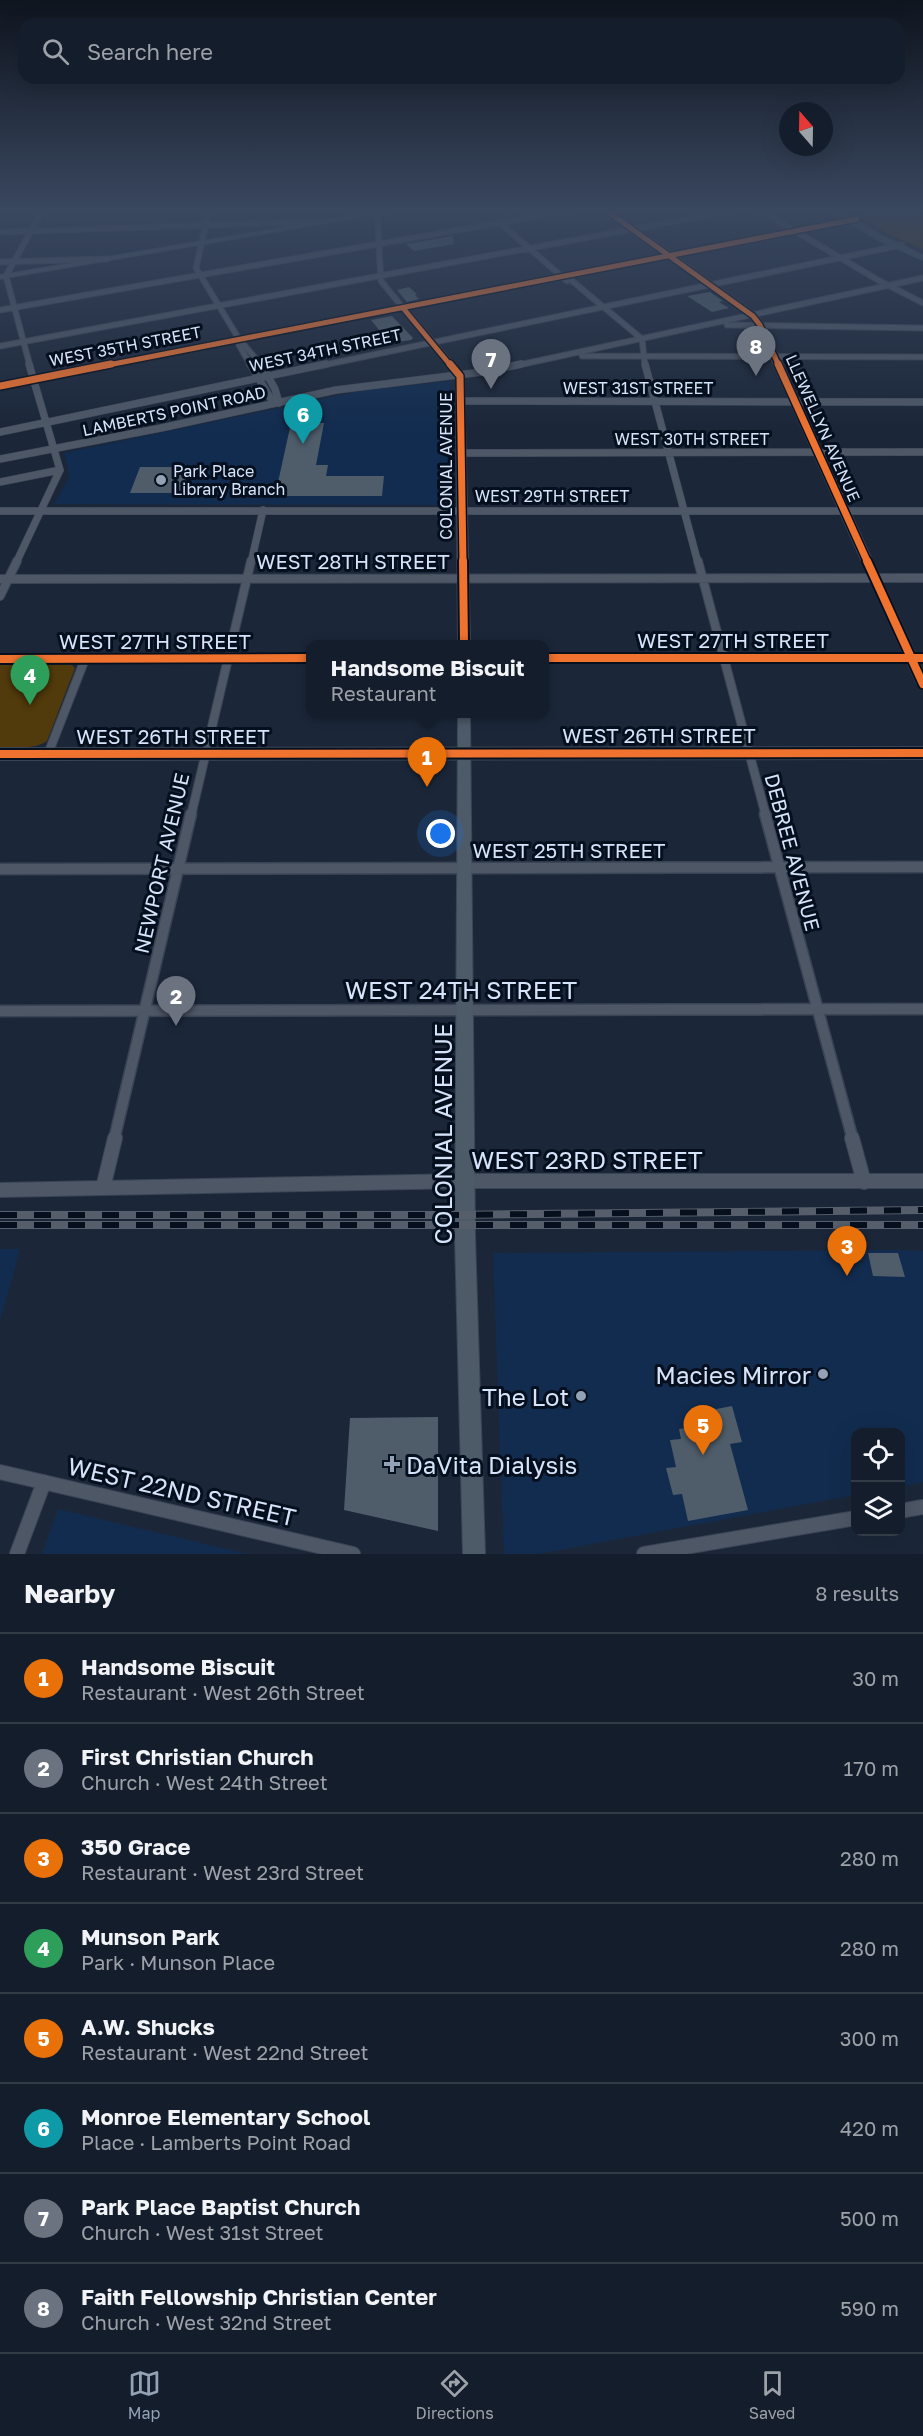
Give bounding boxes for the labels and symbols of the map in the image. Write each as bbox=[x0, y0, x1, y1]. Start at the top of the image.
north arrow bbox=[779, 102, 833, 156]
street label: WEST 35TH STREET bbox=[47, 321, 203, 371]
street label: WEST 34TH STREET bbox=[247, 324, 403, 376]
pin: 8 bbox=[736, 326, 776, 376]
pin: 7 bbox=[472, 340, 510, 389]
street label: LLEWELLYN AVENUE bbox=[781, 351, 865, 505]
street label: WEST 31ST STREET bbox=[563, 378, 713, 398]
street label: LAMBERTS POINT ROAD bbox=[80, 382, 268, 440]
street label: COLONIAL AVENUE bbox=[436, 392, 456, 540]
pin: 6 bbox=[284, 394, 322, 444]
street label: WEST 30TH STREET bbox=[615, 429, 770, 449]
place label: Park Place Library Branch bbox=[173, 461, 285, 499]
marker: Park Place Library Branch bbox=[154, 473, 168, 487]
street label: WEST 29TH STREET bbox=[475, 486, 629, 506]
street label: WEST 28TH STREET bbox=[256, 549, 450, 573]
street label: WEST 27TH STREET bbox=[637, 628, 829, 652]
street label: WEST 27TH STREET bbox=[59, 629, 251, 653]
pin: 4 bbox=[10, 656, 50, 705]
street label: WEST 26TH STREET bbox=[562, 723, 756, 747]
street label: WEST 26TH STREET bbox=[76, 724, 270, 748]
pin: 1 bbox=[408, 738, 446, 787]
street label: NEWPORT AVENUE bbox=[129, 770, 193, 956]
street label: DEBREE AVENUE bbox=[760, 771, 826, 933]
your location bbox=[426, 819, 455, 848]
street label: WEST 25TH STREET bbox=[473, 838, 665, 862]
street label: WEST 24TH STREET bbox=[345, 975, 577, 1004]
pin: 2 bbox=[156, 976, 195, 1026]
street label: COLONIAL AVENUE bbox=[428, 1023, 457, 1245]
street label: WEST 23RD STREET bbox=[471, 1145, 703, 1174]
pin: 3 bbox=[828, 1226, 866, 1276]
place label: Macies Mirror bbox=[655, 1360, 811, 1389]
marker: Macies Mirror bbox=[816, 1367, 830, 1381]
place label: The Lot bbox=[482, 1382, 569, 1411]
marker: The Lot bbox=[574, 1389, 588, 1403]
pin: 5 bbox=[684, 1406, 722, 1455]
place label: DaVita Dialysis bbox=[406, 1450, 577, 1479]
street label: WEST 22ND STREET bbox=[65, 1451, 299, 1531]
marker: DaVita Dialysis bbox=[383, 1455, 401, 1473]

